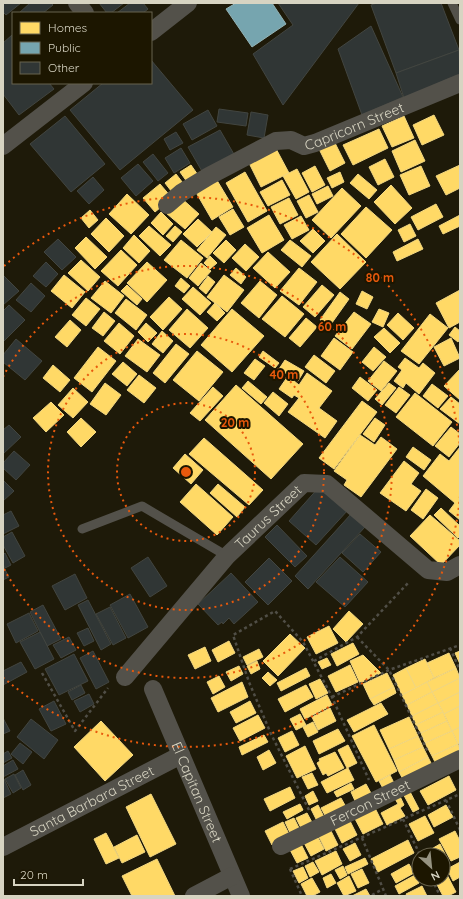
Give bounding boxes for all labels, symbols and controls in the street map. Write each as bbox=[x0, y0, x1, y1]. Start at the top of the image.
legend bbox=[12, 12, 152, 84]
text: Homes bbox=[48, 20, 88, 35]
text: Public bbox=[48, 40, 81, 55]
text: Other bbox=[48, 60, 80, 75]
street label: Capricorn Street bbox=[303, 98, 407, 154]
text: 80 m bbox=[366, 270, 394, 285]
text: 60 m bbox=[318, 319, 346, 334]
text: 40 m bbox=[270, 367, 298, 382]
text: 20 m bbox=[221, 415, 249, 430]
centre of rings bbox=[179, 465, 193, 479]
street label: Taurus Street bbox=[231, 481, 306, 553]
street label: El Capitan Street bbox=[167, 739, 226, 845]
street label: Santa Barbara Street bbox=[27, 761, 157, 841]
street label: Fercon Street bbox=[327, 776, 413, 830]
north arrow bbox=[411, 847, 451, 887]
scale bar bbox=[14, 861, 83, 887]
text: 20 m bbox=[20, 867, 48, 882]
text: N bbox=[429, 868, 442, 884]

